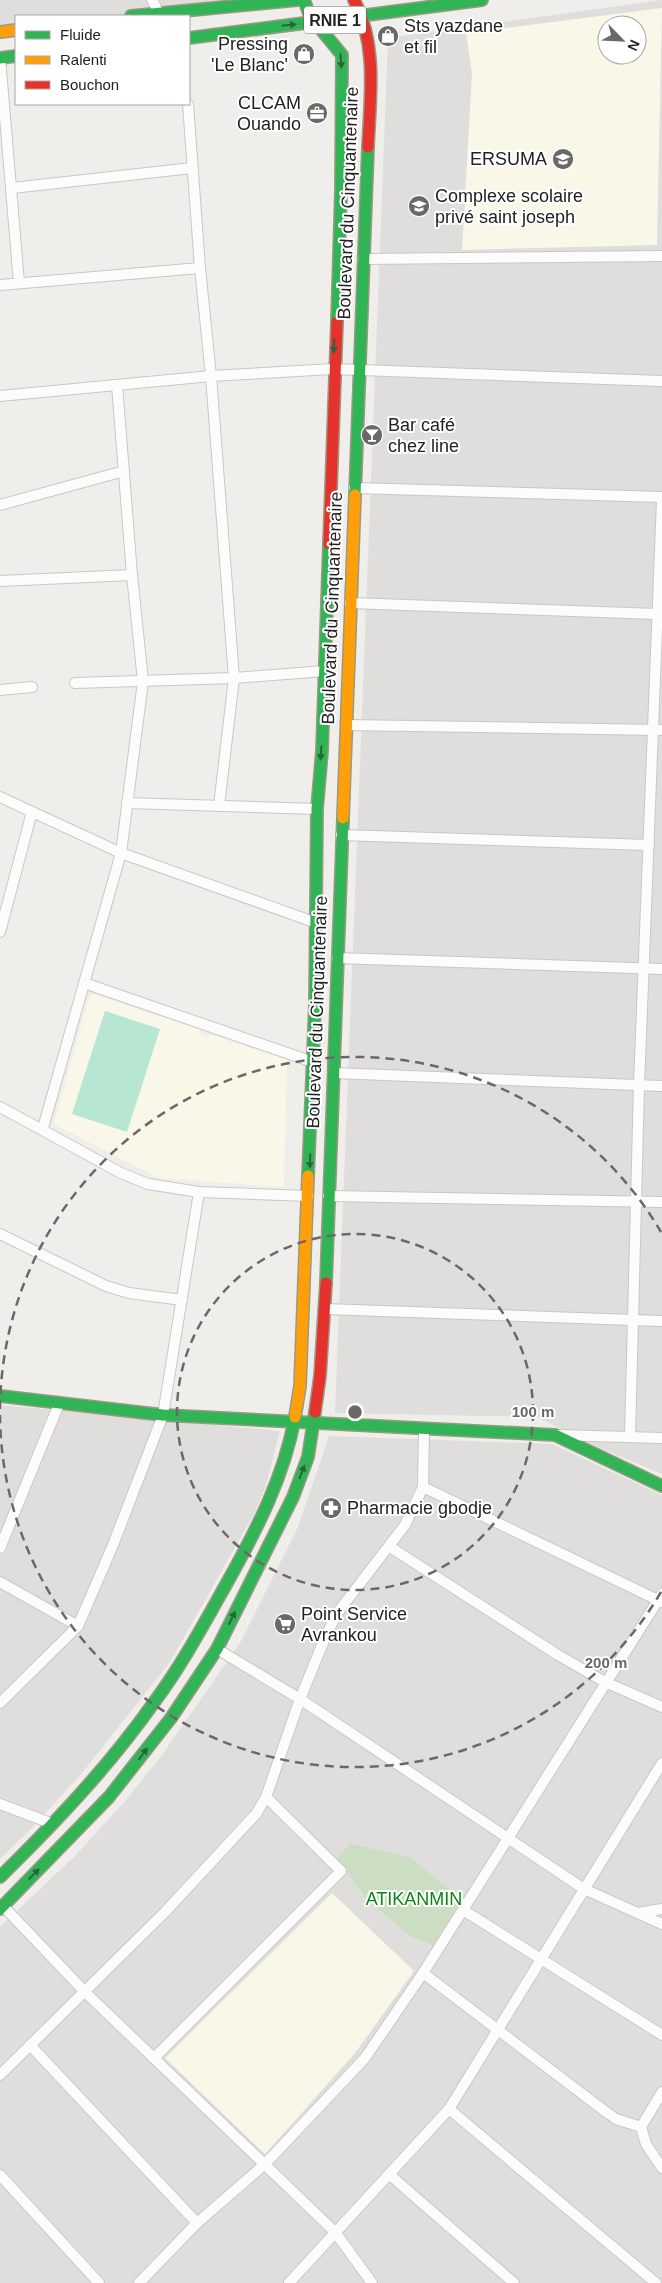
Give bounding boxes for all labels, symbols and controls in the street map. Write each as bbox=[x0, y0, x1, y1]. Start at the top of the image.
road number: RNIE 1 bbox=[304, 6, 366, 34]
legend bbox=[15, 15, 190, 105]
north arrow bbox=[597, 15, 647, 65]
place label: Sts yazdane et fil bbox=[404, 16, 503, 57]
one-way arrow bbox=[282, 21, 298, 29]
shop icon: Sts yazdane et fil bbox=[376, 24, 400, 48]
text: Fluide bbox=[60, 26, 101, 43]
place label: Pressing 'Le Blanc' bbox=[211, 34, 288, 75]
text: N bbox=[625, 37, 643, 53]
shop icon: Pressing 'Le Blanc' bbox=[292, 42, 316, 66]
text: Ralenti bbox=[60, 51, 107, 68]
one-way arrow bbox=[337, 54, 345, 70]
text: Bouchon bbox=[60, 76, 119, 93]
street label: Boulevard du Cinquantenaire bbox=[334, 86, 362, 320]
place label: CLCAM Ouando bbox=[237, 93, 301, 134]
office icon: CLCAM Ouando bbox=[305, 101, 329, 125]
school or university icon: ERSUMA bbox=[551, 147, 575, 171]
place label: ERSUMA bbox=[470, 149, 547, 169]
place label: Complexe scolaire privé saint joseph bbox=[435, 186, 583, 227]
school or university icon: Complexe scolaire privé saint joseph bbox=[407, 194, 431, 218]
one-way arrow bbox=[330, 338, 338, 354]
place label: Bar café chez line bbox=[388, 415, 459, 456]
bar icon: Bar café chez line bbox=[360, 423, 384, 447]
street label: Boulevard du Cinquantenaire bbox=[318, 491, 346, 725]
one-way arrow bbox=[317, 746, 325, 762]
street label: Boulevard du Cinquantenaire bbox=[303, 895, 331, 1129]
one-way arrow bbox=[305, 1153, 313, 1169]
centre of rings bbox=[346, 1403, 364, 1421]
text: 100 m bbox=[512, 1403, 554, 1420]
one-way arrow bbox=[299, 1465, 307, 1479]
pharmacy icon: Pharmacie gbodje bbox=[319, 1496, 343, 1520]
place label: Pharmacie gbodje bbox=[347, 1498, 492, 1518]
place label: Point Service Avrankou bbox=[301, 1604, 407, 1645]
one-way arrow bbox=[228, 1611, 236, 1626]
supermarket icon: Point Service Avrankou bbox=[273, 1612, 297, 1636]
text: 200 m bbox=[585, 1654, 627, 1671]
one-way arrow bbox=[138, 1747, 148, 1761]
one-way arrow bbox=[28, 1868, 40, 1880]
park label: ATIKANMIN bbox=[366, 1889, 462, 1909]

